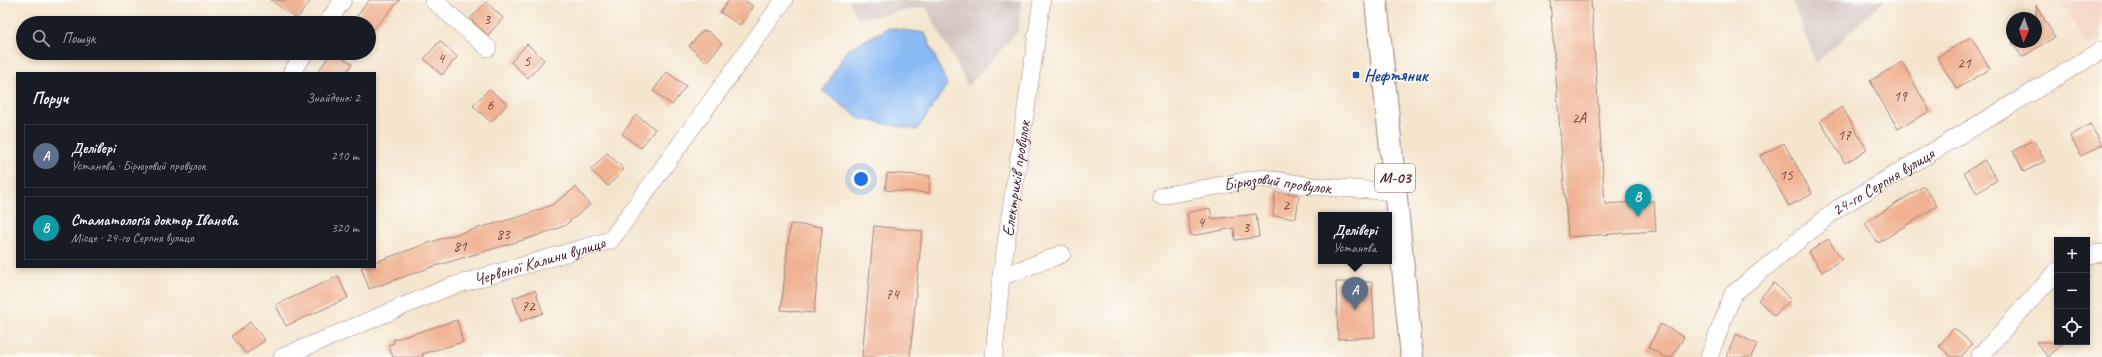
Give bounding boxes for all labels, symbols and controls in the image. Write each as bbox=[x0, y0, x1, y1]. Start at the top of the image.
house number: 3 bbox=[484, 10, 492, 29]
north arrow bbox=[2006, 12, 2042, 48]
search box bbox=[16, 16, 376, 60]
icon: search bbox=[30, 27, 52, 49]
text: Пошук bbox=[62, 29, 95, 48]
house number: 4 bbox=[438, 49, 446, 68]
house number: 5 bbox=[524, 52, 532, 71]
house number: 21 bbox=[1957, 54, 1972, 73]
place label: Нефтяник bbox=[1364, 65, 1430, 86]
marker: Нефтяник bbox=[1351, 70, 1361, 80]
house number: 19 bbox=[1893, 87, 1908, 106]
text: Поруч bbox=[32, 88, 68, 109]
text: Знайдено: 2 bbox=[306, 90, 360, 106]
house number: 6 bbox=[487, 96, 495, 115]
house number: 2А bbox=[1572, 109, 1588, 128]
street label: Електриків провулок bbox=[997, 117, 1035, 238]
house number: 17 bbox=[1837, 126, 1852, 145]
text: Делівері bbox=[71, 139, 115, 158]
street label: 24-го Серпня вулиця bbox=[1827, 142, 1939, 220]
text: A bbox=[43, 148, 49, 164]
text: 210 m bbox=[331, 148, 359, 164]
text: Установа · Бірюзовий провулок bbox=[71, 158, 206, 174]
road number: М-03 bbox=[1375, 164, 1415, 192]
house number: 15 bbox=[1779, 166, 1794, 185]
street label: Бірюзовий провулок bbox=[1222, 167, 1333, 198]
your location bbox=[851, 169, 871, 189]
pin: B bbox=[1625, 184, 1651, 217]
house number: 2 bbox=[1283, 196, 1291, 215]
text: Стаматологія доктор Іванова bbox=[71, 211, 237, 230]
popup bbox=[1318, 212, 1392, 264]
house number: 4 bbox=[1198, 213, 1206, 232]
house number: 3 bbox=[1243, 218, 1251, 237]
text: B bbox=[43, 220, 49, 236]
text: 320 m bbox=[331, 220, 359, 236]
text: Делівері bbox=[1333, 221, 1377, 240]
house number: 83 bbox=[496, 225, 511, 244]
text: Місце · 24-го Серпня вулиця bbox=[71, 230, 194, 246]
street label: Червоної Калини вулиця bbox=[471, 232, 608, 290]
house number: 81 bbox=[453, 237, 468, 256]
map controls bbox=[2054, 237, 2090, 345]
button: + bbox=[2054, 237, 2090, 273]
text: Установа bbox=[1333, 240, 1376, 256]
button: − bbox=[2054, 273, 2090, 309]
pin: A bbox=[1342, 277, 1368, 310]
house number: 74 bbox=[885, 285, 900, 304]
house number: 72 bbox=[521, 297, 536, 316]
button: locate bbox=[2054, 309, 2090, 345]

